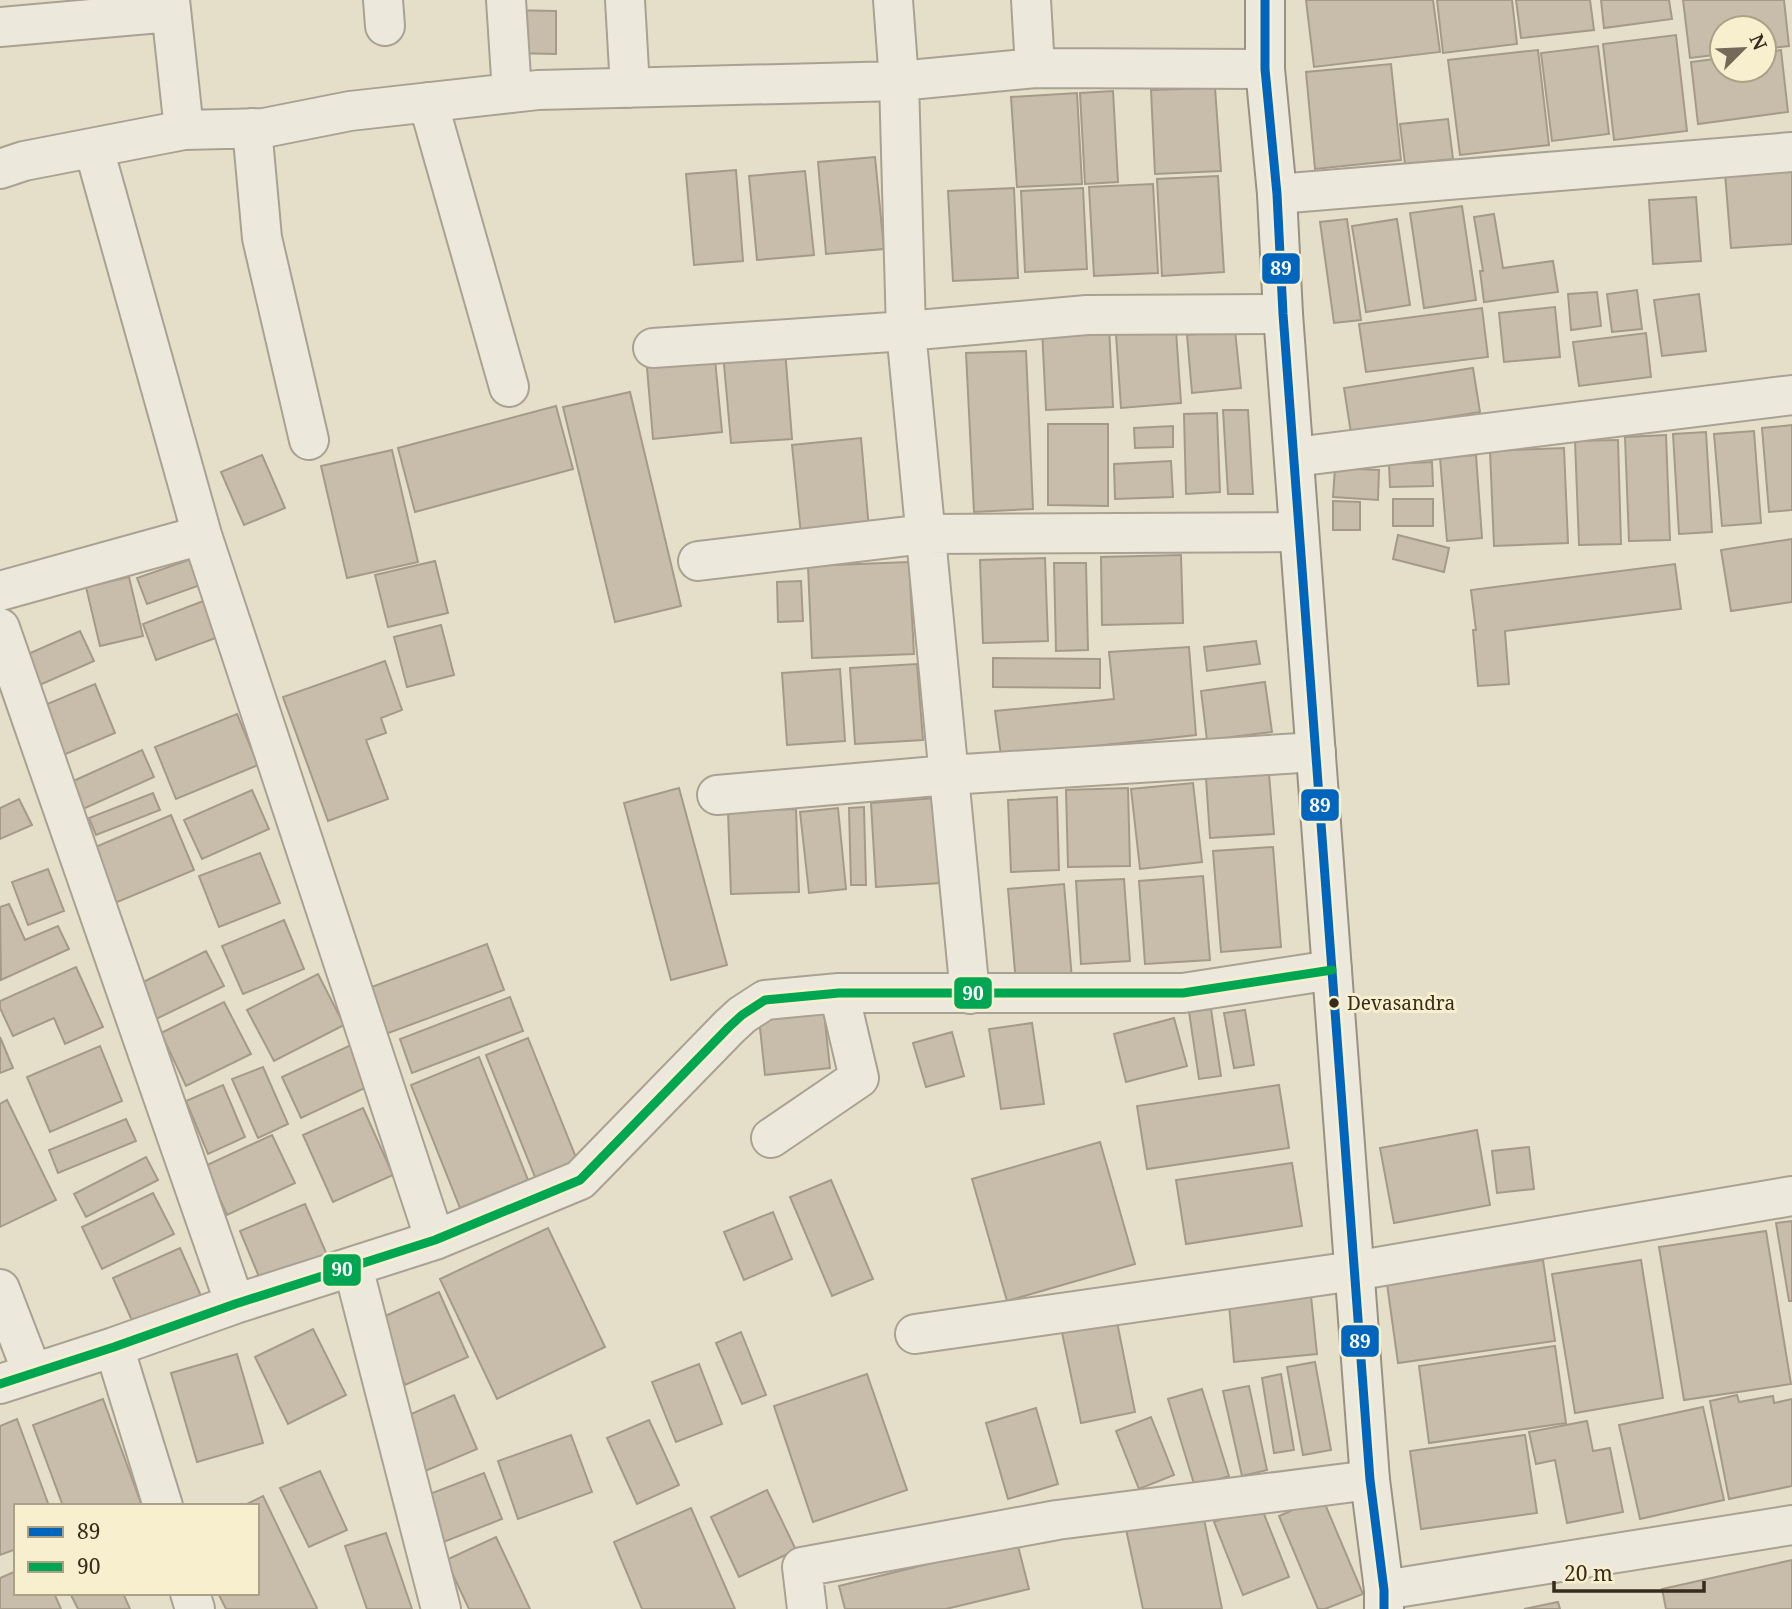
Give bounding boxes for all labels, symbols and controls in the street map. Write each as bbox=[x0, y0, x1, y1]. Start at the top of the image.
north arrow bbox=[1708, 14, 1778, 84]
text: N bbox=[1744, 30, 1773, 54]
line badge: 89 bbox=[1261, 252, 1301, 285]
text: 89 bbox=[1270, 255, 1292, 281]
line badge: 89 bbox=[1300, 788, 1340, 822]
text: 89 bbox=[1309, 792, 1331, 818]
line badge: 90 bbox=[953, 976, 993, 1010]
text: 90 bbox=[962, 980, 984, 1006]
place label: Devasandra bbox=[1347, 990, 1455, 1016]
marker: Devasandra bbox=[1327, 996, 1341, 1010]
line badge: 90 bbox=[322, 1253, 362, 1287]
text: 90 bbox=[331, 1256, 353, 1282]
line badge: 89 bbox=[1340, 1324, 1380, 1358]
text: 89 bbox=[1349, 1328, 1371, 1354]
legend bbox=[14, 1504, 259, 1595]
text: 89 bbox=[77, 1517, 100, 1545]
scale bar bbox=[1554, 1550, 1704, 1594]
text: 90 bbox=[77, 1552, 100, 1580]
text: 20 m bbox=[1564, 1559, 1613, 1587]

